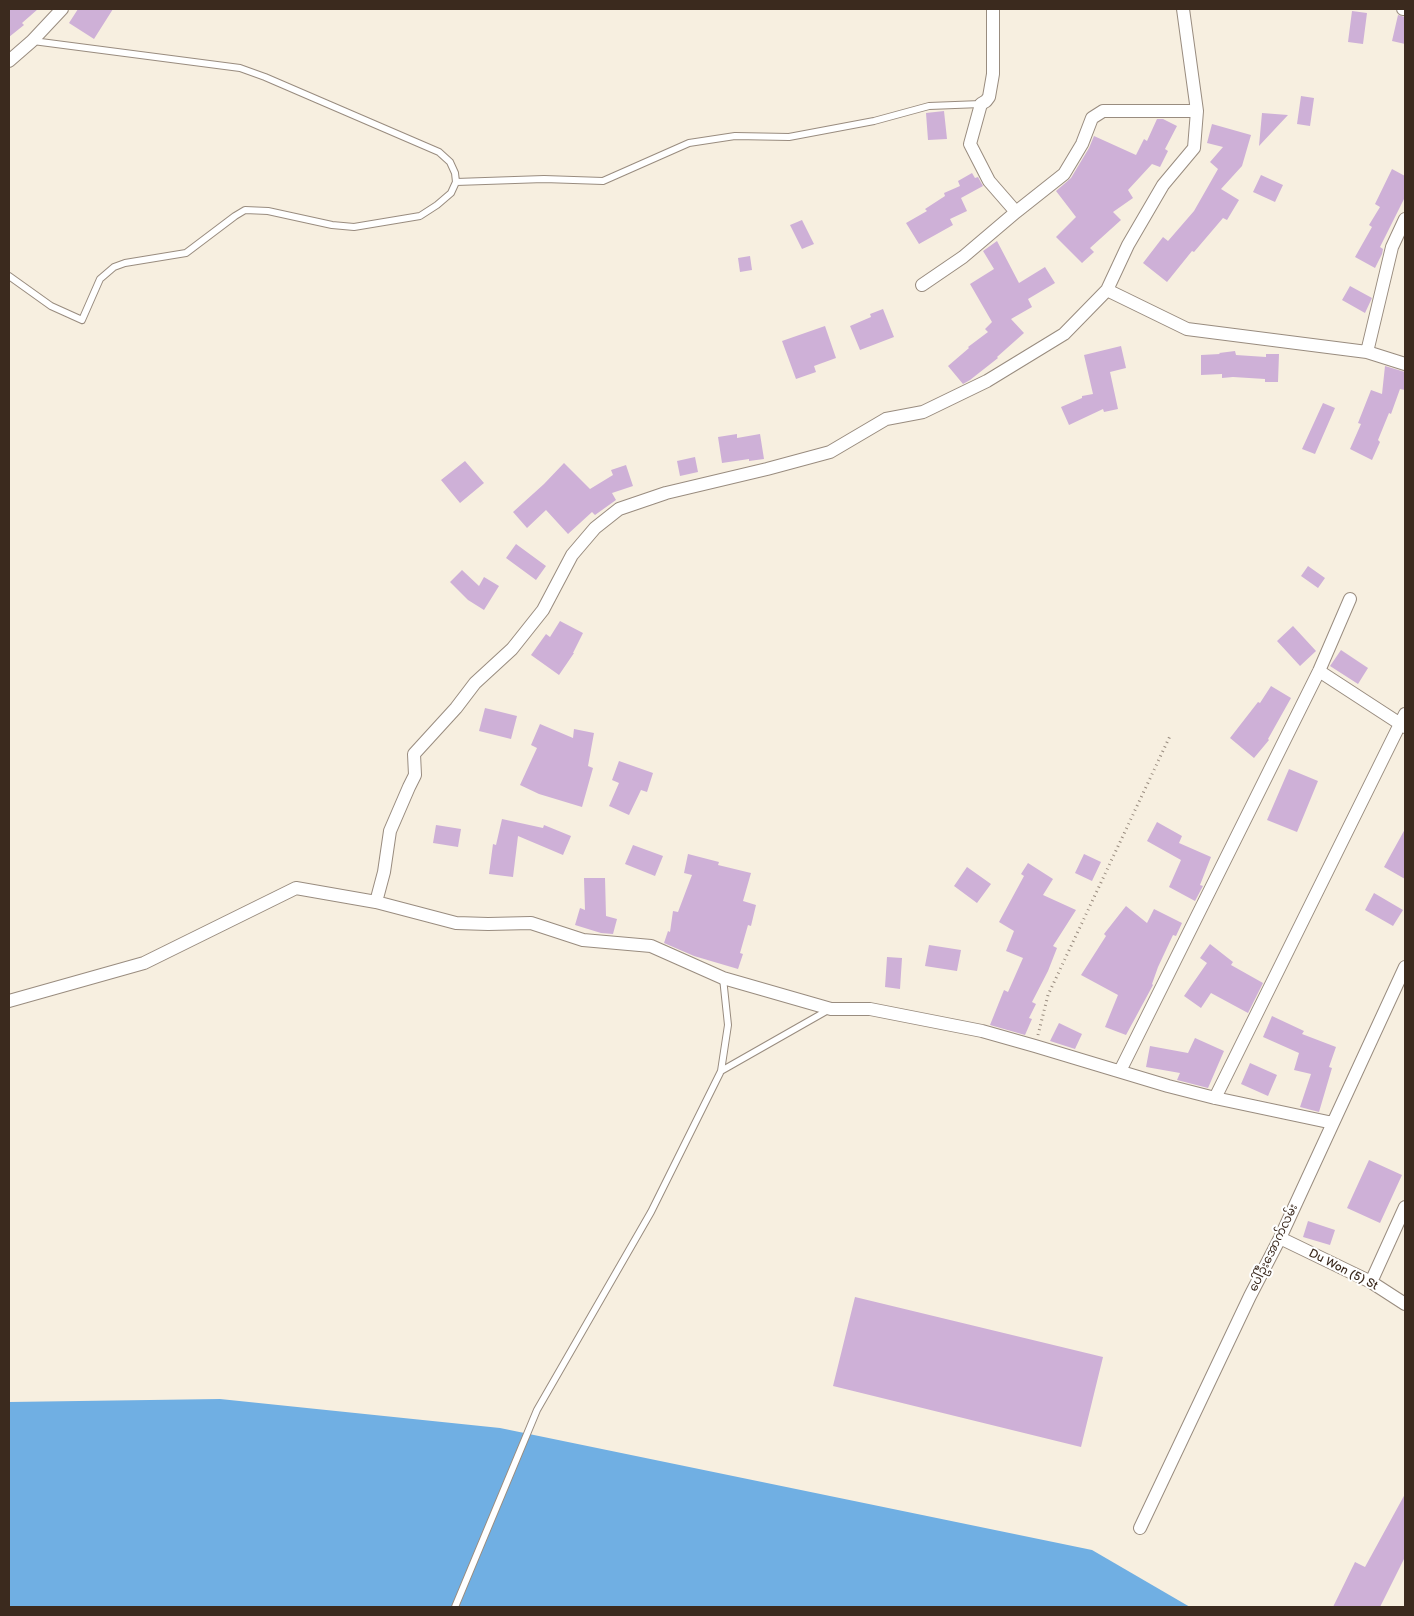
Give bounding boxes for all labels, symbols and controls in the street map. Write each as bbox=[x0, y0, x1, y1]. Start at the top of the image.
street label: ပေါ်ဦးအောက်လမ်း bbox=[1247, 1202, 1301, 1294]
street label: Du Won (5) St bbox=[1306, 1246, 1380, 1294]

